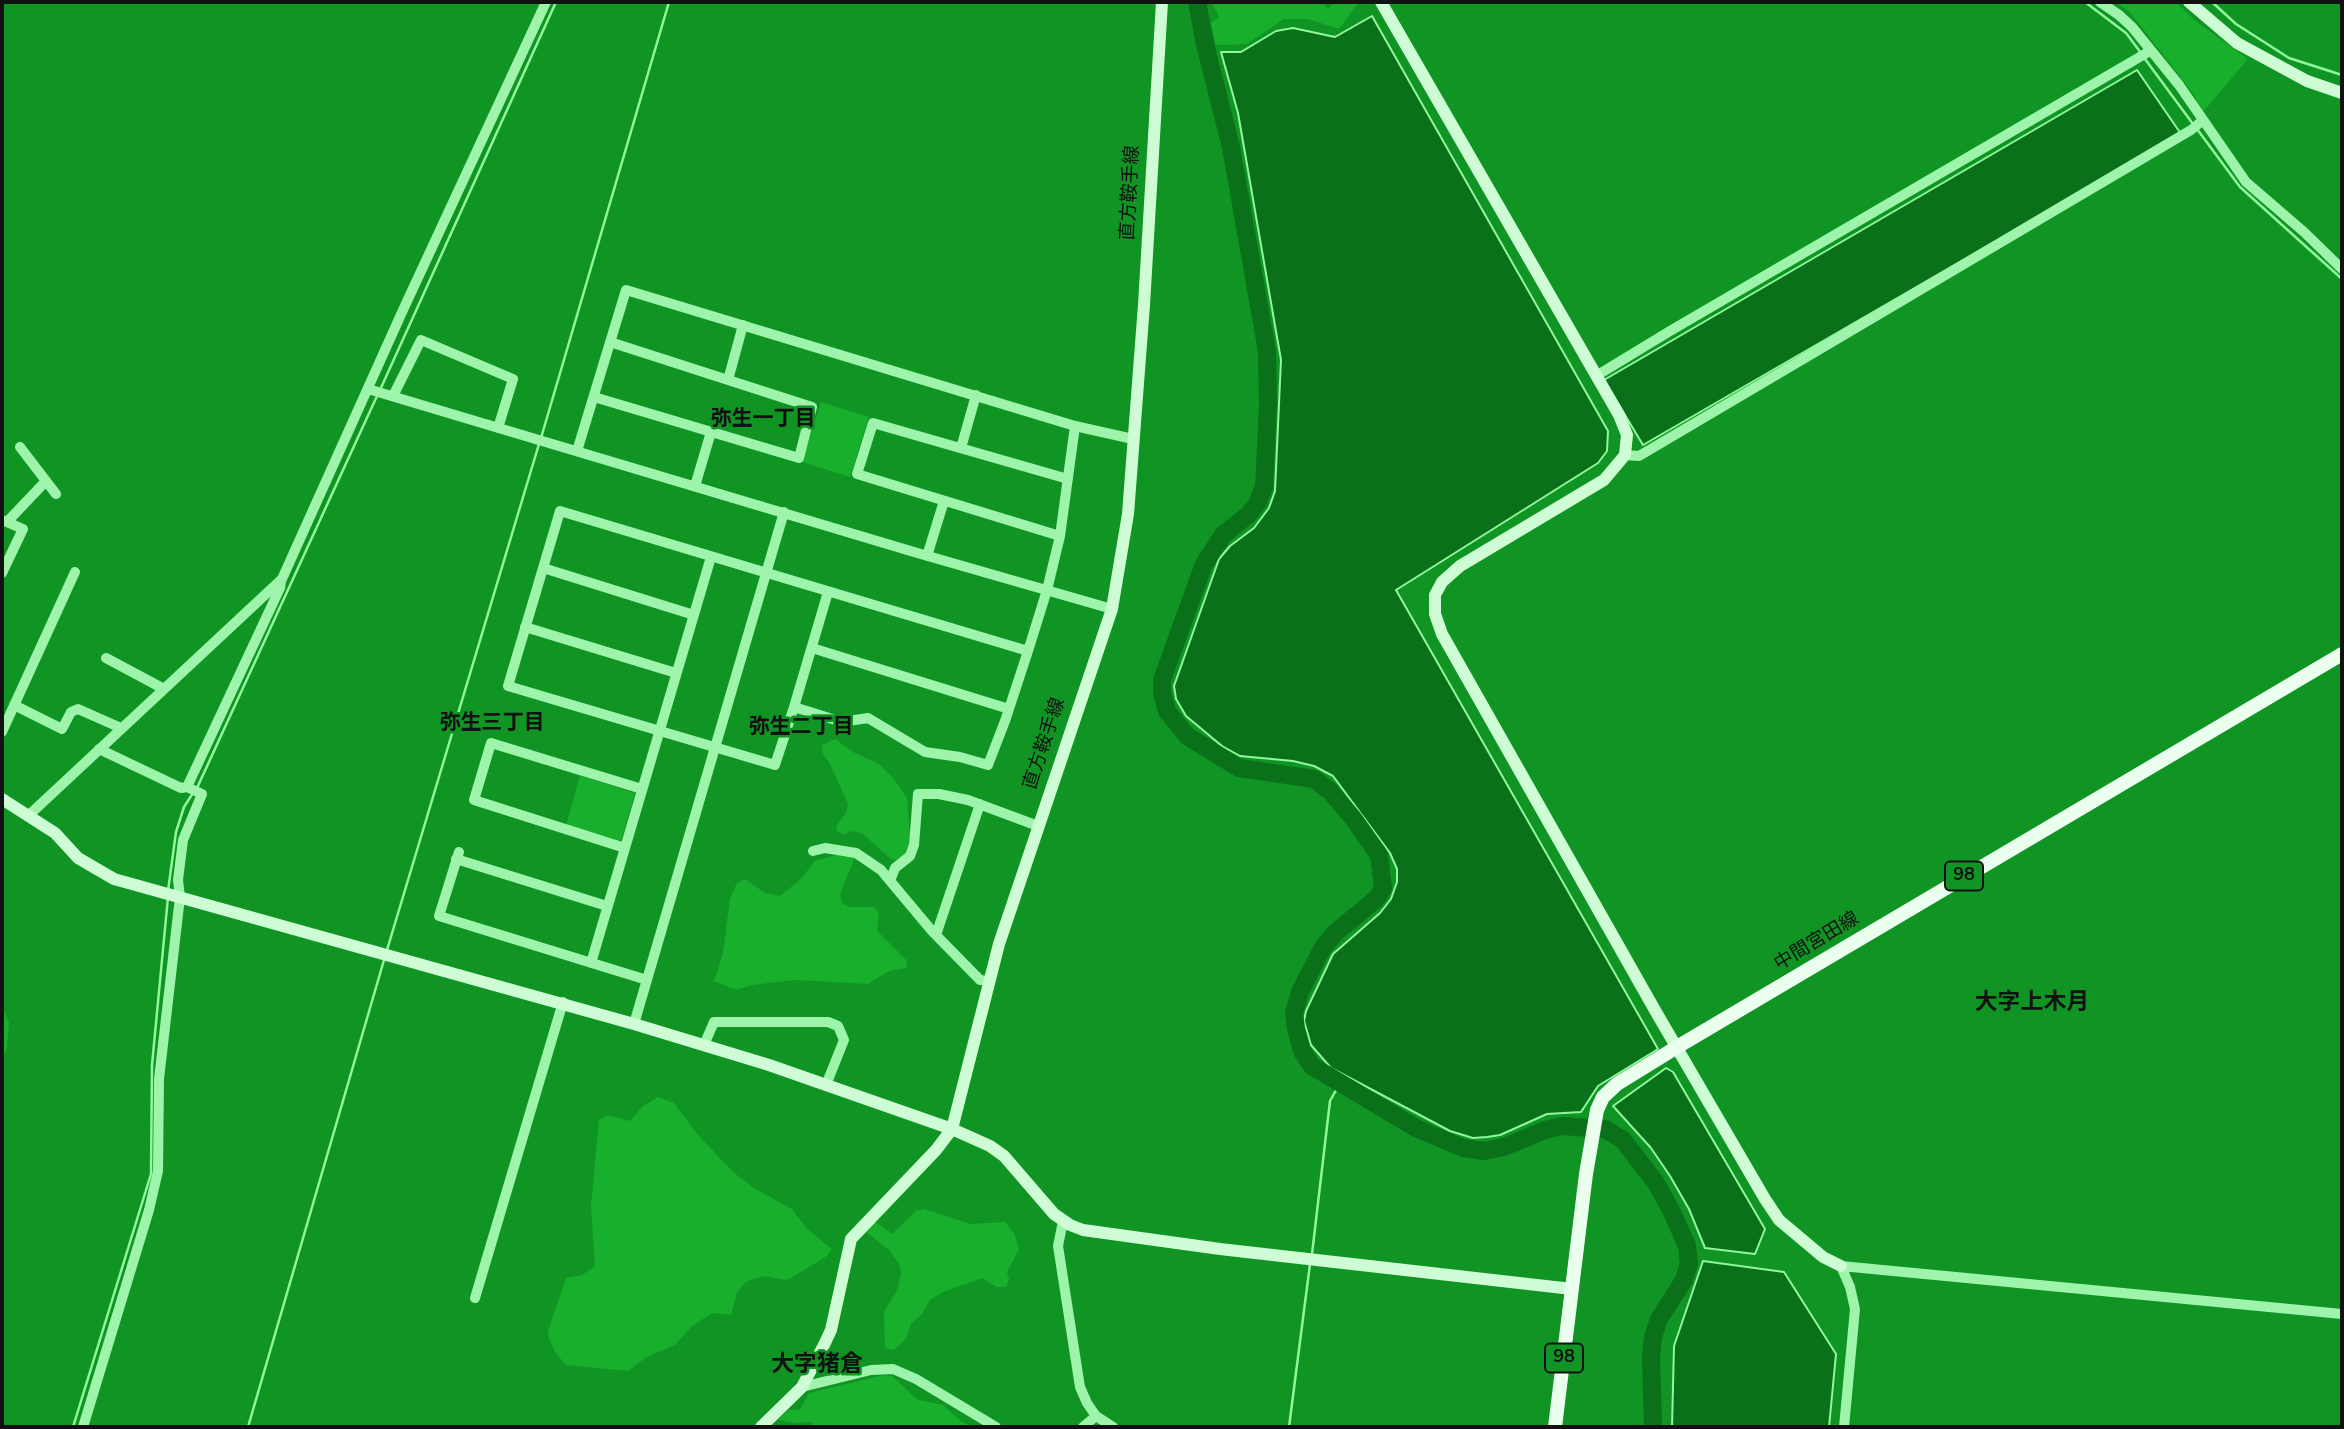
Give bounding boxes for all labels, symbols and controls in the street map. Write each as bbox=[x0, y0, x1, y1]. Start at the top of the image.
street label: 直方鞍手線 bbox=[1117, 145, 1145, 241]
district label: 弥生一丁目 bbox=[711, 407, 815, 433]
street label: 直方鞍手線 bbox=[1019, 695, 1071, 793]
district label: 弥生三丁目 bbox=[440, 711, 544, 737]
district label: 弥生二丁目 bbox=[749, 715, 853, 741]
road number: 98 bbox=[1945, 862, 1983, 890]
street label: 中間宮田線 bbox=[1770, 908, 1864, 976]
district label: 大字上木月 bbox=[1975, 989, 2089, 1017]
road number: 98 bbox=[1545, 1344, 1583, 1372]
district label: 大字猪倉 bbox=[771, 1351, 863, 1379]

